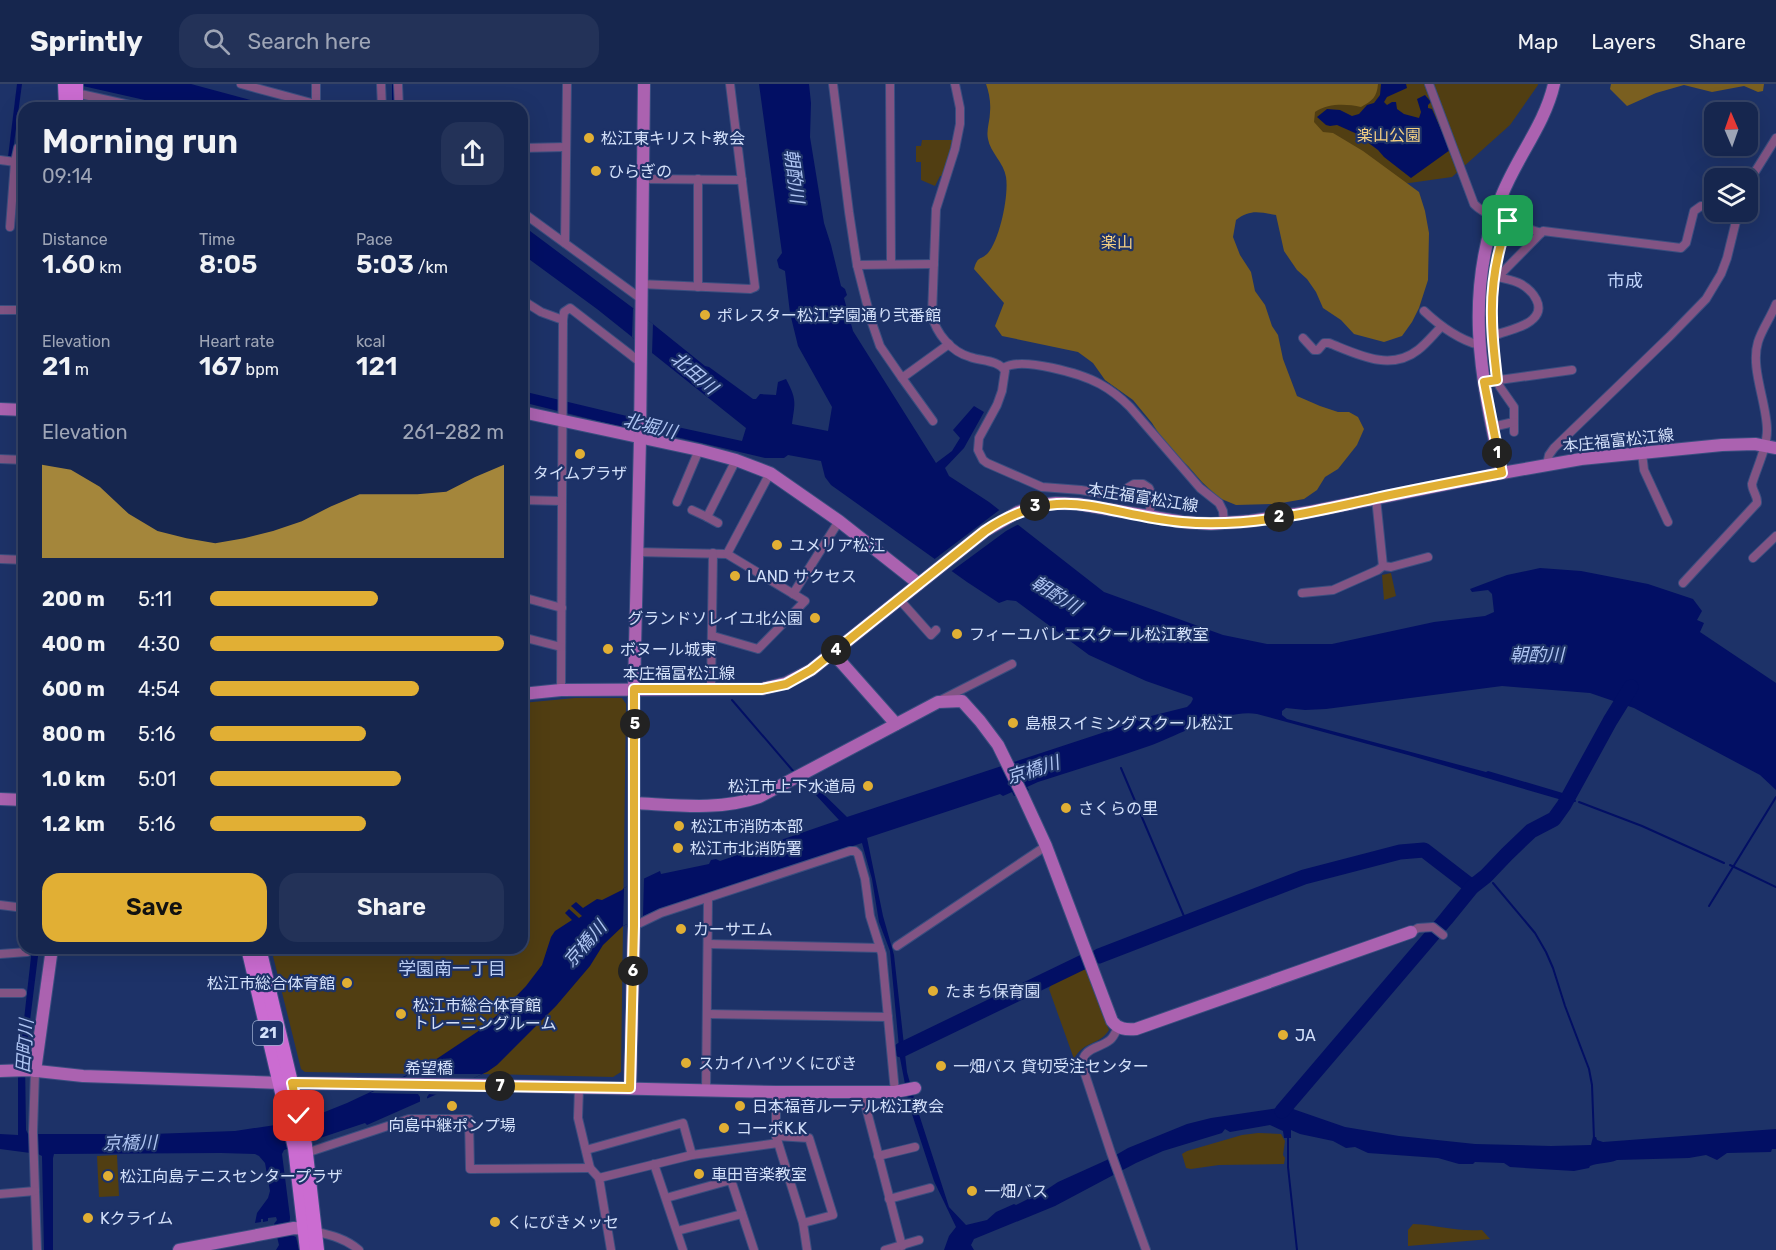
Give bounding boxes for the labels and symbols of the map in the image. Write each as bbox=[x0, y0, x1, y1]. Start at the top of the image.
north arrow bbox=[1704, 102, 1758, 156]
park label: 楽山公園 bbox=[1357, 126, 1421, 145]
place label: 松江東キリスト教会 bbox=[601, 129, 745, 148]
marker: 松江東キリスト教会 bbox=[582, 131, 596, 145]
water label: 朝酌川 bbox=[780, 148, 808, 206]
place label: ひらぎの bbox=[608, 162, 672, 181]
marker: ひらぎの bbox=[589, 164, 603, 178]
pin bbox=[1482, 195, 1533, 246]
park label: 楽山 bbox=[1101, 233, 1133, 252]
district label: 市成 bbox=[1607, 270, 1643, 292]
place label: ポレスター松江学園通り弐番館 bbox=[717, 306, 941, 325]
marker: ポレスター松江学園通り弐番館 bbox=[698, 308, 712, 322]
water label: 北田川 bbox=[666, 347, 723, 400]
water label: 北堀川 bbox=[621, 409, 681, 444]
street label: 本庄福富松江線 bbox=[1561, 425, 1675, 456]
pin: 1 bbox=[1482, 438, 1512, 468]
marker: タイムプラザ bbox=[573, 447, 587, 461]
place label: タイムプラザ bbox=[533, 464, 627, 483]
street label: 本庄福富松江線 bbox=[1086, 479, 1200, 516]
pin: 3 bbox=[1020, 491, 1050, 521]
pin: 2 bbox=[1264, 502, 1294, 532]
place label: ユメリア松江 bbox=[789, 536, 885, 555]
marker: ユメリア松江 bbox=[770, 538, 784, 552]
place label: LAND サクセス bbox=[747, 567, 857, 586]
marker: LAND サクセス bbox=[728, 569, 742, 583]
water label: 朝酌川 bbox=[1027, 571, 1086, 620]
place label: グランドソレイユ北公園 bbox=[627, 609, 803, 628]
marker: グランドソレイユ北公園 bbox=[808, 611, 822, 625]
place label: フィーユバレエスクール松江教室 bbox=[969, 625, 1209, 644]
marker: フィーユバレエスクール松江教室 bbox=[950, 627, 964, 641]
pin: 4 bbox=[821, 635, 851, 665]
place label: ボヌール城東 bbox=[620, 640, 716, 659]
marker: ボヌール城東 bbox=[601, 642, 615, 656]
water label: 朝酌川 bbox=[1510, 644, 1566, 666]
street label: 本庄福富松江線 bbox=[623, 664, 735, 683]
pin: 5 bbox=[620, 709, 650, 739]
place label: 島根スイミングスクール松江 bbox=[1025, 714, 1233, 733]
marker: 島根スイミングスクール松江 bbox=[1006, 716, 1020, 730]
water label: 京橋川 bbox=[1004, 751, 1064, 788]
place label: 松江市上下水道局 bbox=[728, 777, 856, 796]
marker: 松江市上下水道局 bbox=[861, 779, 875, 793]
place label: さくらの里 bbox=[1078, 799, 1158, 818]
marker: さくらの里 bbox=[1059, 801, 1073, 815]
place label: 松江市消防本部 bbox=[691, 817, 803, 836]
marker: 松江市消防本部 bbox=[672, 819, 686, 833]
place label: 松江市北消防署 bbox=[690, 839, 802, 858]
marker: 松江市北消防署 bbox=[671, 841, 685, 855]
water label: 京橋川 bbox=[559, 915, 612, 972]
place label: カーサエム bbox=[693, 920, 773, 939]
marker: カーサエム bbox=[674, 922, 688, 936]
pin: 6 bbox=[618, 956, 648, 986]
district label: 学園南一丁目 bbox=[398, 958, 506, 980]
place label: 松江市総合体育館 bbox=[207, 974, 335, 993]
marker: 松江市総合体育館 bbox=[340, 976, 354, 990]
place label: たまち保育園 bbox=[945, 982, 1041, 1001]
marker: たまち保育園 bbox=[926, 984, 940, 998]
place label: 松江市総合体育館 トレーニングルーム bbox=[413, 996, 557, 1033]
marker: 松江市総合体育館 トレーニングルーム bbox=[394, 1007, 408, 1021]
water label: 田町川 bbox=[12, 1016, 38, 1074]
road number: 21 bbox=[253, 1021, 283, 1045]
place label: JA bbox=[1295, 1026, 1316, 1045]
marker: JA bbox=[1276, 1028, 1290, 1042]
place label: スカイハイツくにびき bbox=[698, 1054, 857, 1073]
marker: スカイハイツくにびき bbox=[679, 1056, 693, 1070]
place label: 一畑バス 貸切受注センター bbox=[953, 1057, 1149, 1076]
street label: 希望橋 bbox=[405, 1059, 453, 1078]
marker: 一畑バス 貸切受注センター bbox=[934, 1059, 948, 1073]
pin: 7 bbox=[485, 1071, 515, 1101]
pin bbox=[273, 1090, 324, 1141]
place label: 日本福音ルーテル松江教会 bbox=[752, 1097, 944, 1116]
marker: 向島中継ポンプ場 bbox=[445, 1099, 459, 1113]
marker: 日本福音ルーテル松江教会 bbox=[733, 1099, 747, 1113]
place label: 向島中継ポンプ場 bbox=[388, 1116, 516, 1135]
place label: コーポK.K bbox=[736, 1119, 808, 1138]
marker: コーポK.K bbox=[717, 1121, 731, 1135]
water label: 京橋川 bbox=[103, 1131, 159, 1154]
place label: 車田音楽教室 bbox=[711, 1165, 807, 1184]
place label: 松江向島テニスセンタープラザ bbox=[120, 1167, 343, 1186]
marker: 車田音楽教室 bbox=[692, 1167, 706, 1181]
marker: 松江向島テニスセンタープラザ bbox=[101, 1169, 115, 1183]
place label: 一畑バス bbox=[984, 1182, 1048, 1201]
marker: 一畑バス bbox=[965, 1184, 979, 1198]
place label: Kクライム bbox=[100, 1209, 173, 1228]
marker: Kクライム bbox=[81, 1211, 95, 1225]
place label: くにびきメッセ bbox=[507, 1213, 619, 1232]
marker: くにびきメッセ bbox=[488, 1215, 502, 1229]

